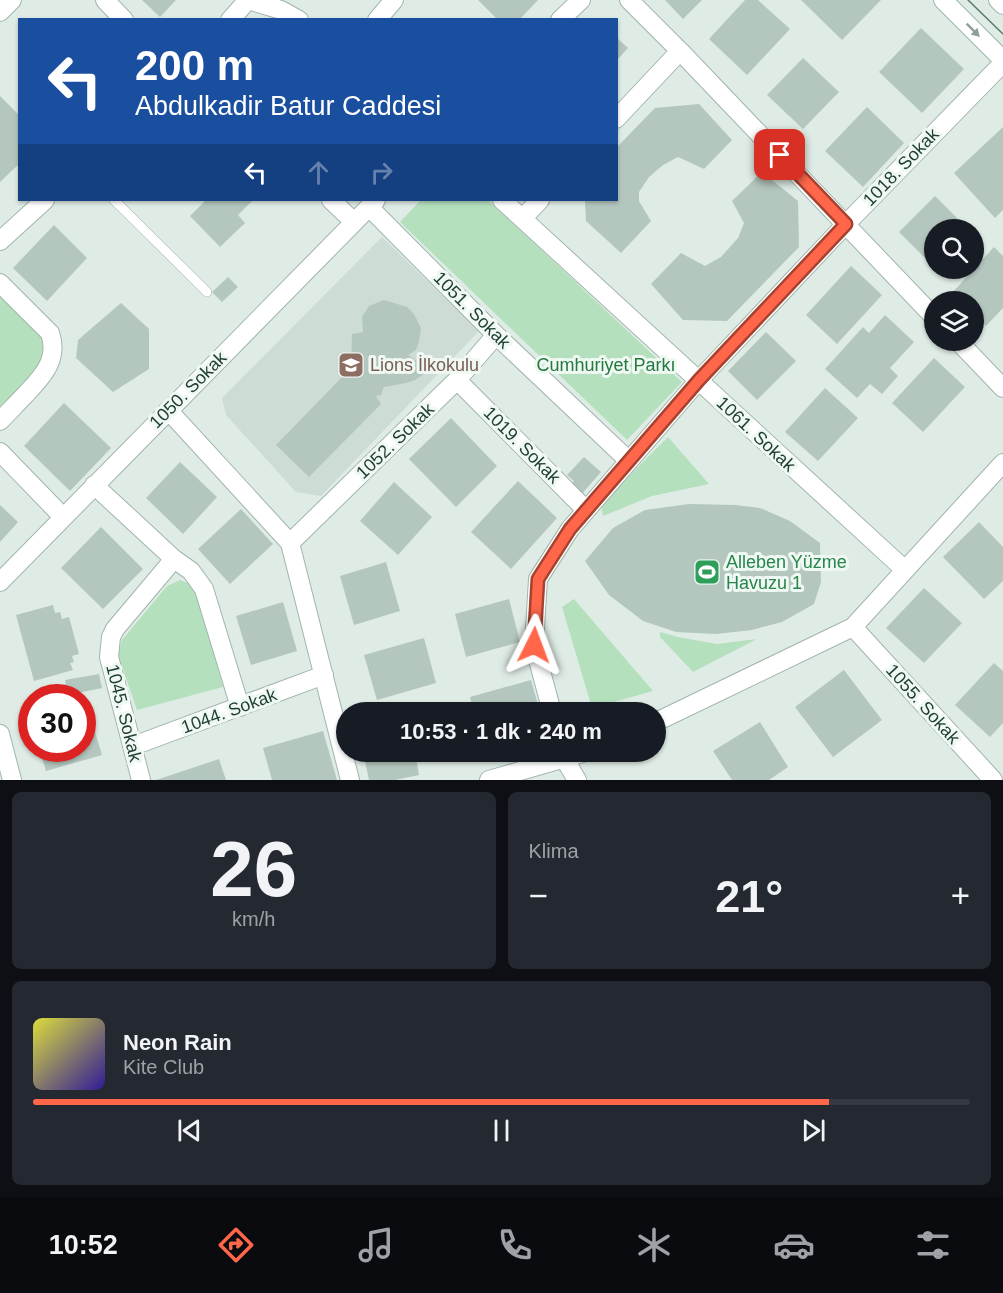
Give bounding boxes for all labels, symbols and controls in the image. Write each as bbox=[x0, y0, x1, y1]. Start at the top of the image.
one-way arrow bbox=[965, 23, 980, 37]
icon: left bbox=[36, 42, 114, 120]
text: 200 m bbox=[135, 42, 254, 89]
text: Abdulkadir Batur Caddesi bbox=[135, 91, 441, 121]
street label: 1018. Sokak bbox=[859, 123, 944, 210]
pin bbox=[754, 129, 805, 180]
icon: arrive bbox=[763, 138, 796, 171]
icon: left bbox=[239, 156, 272, 189]
icon: ahead bbox=[302, 156, 335, 189]
icon: right bbox=[365, 156, 398, 189]
map controls bbox=[924, 219, 984, 351]
button: search bbox=[924, 219, 984, 279]
street label: 1051. Sokak bbox=[430, 268, 515, 353]
button: layers bbox=[924, 291, 984, 351]
street label: 1050. Sokak bbox=[146, 347, 231, 432]
school or university icon: Lions İlkokulu bbox=[336, 350, 366, 380]
place label: Lions İlkokulu bbox=[370, 355, 479, 375]
park label: Cumhuriyet Parkı bbox=[536, 355, 676, 375]
street label: 1061. Sokak bbox=[713, 393, 800, 476]
street label: 1052. Sokak bbox=[352, 398, 439, 483]
street label: 1019. Sokak bbox=[480, 403, 565, 488]
place label: Alleben Yüzme Havuzu 1 bbox=[726, 552, 847, 593]
sports icon: Alleben Yüzme Havuzu 1 bbox=[692, 557, 722, 587]
position arrow bbox=[502, 613, 566, 677]
street label: 1055. Sokak bbox=[882, 660, 965, 749]
street label: 1045. Sokak bbox=[102, 662, 146, 765]
speed limit sign: 30 bbox=[18, 684, 96, 762]
street label: 1044. Sokak bbox=[179, 684, 280, 738]
text: 10:53 · 1 dk · 240 m bbox=[400, 719, 602, 744]
text: 26 bbox=[210, 825, 297, 913]
text: Klima bbox=[529, 840, 579, 862]
text: 21° bbox=[715, 871, 783, 922]
text: − bbox=[529, 877, 548, 914]
text: + bbox=[951, 877, 970, 914]
text: km/h bbox=[232, 908, 275, 930]
text: Neon Rain bbox=[123, 1030, 232, 1055]
text: Kite Club bbox=[123, 1056, 204, 1078]
icon: previous bbox=[173, 1114, 206, 1147]
icon: pause bbox=[485, 1114, 518, 1147]
icon: next bbox=[797, 1114, 830, 1147]
icon: directions bbox=[215, 1224, 257, 1266]
icon: music bbox=[355, 1224, 397, 1266]
icon: phone bbox=[494, 1224, 536, 1266]
icon: climate bbox=[633, 1224, 675, 1266]
icon: car bbox=[773, 1224, 815, 1266]
icon: filters bbox=[912, 1224, 954, 1266]
text: 10:52 bbox=[49, 1230, 118, 1260]

